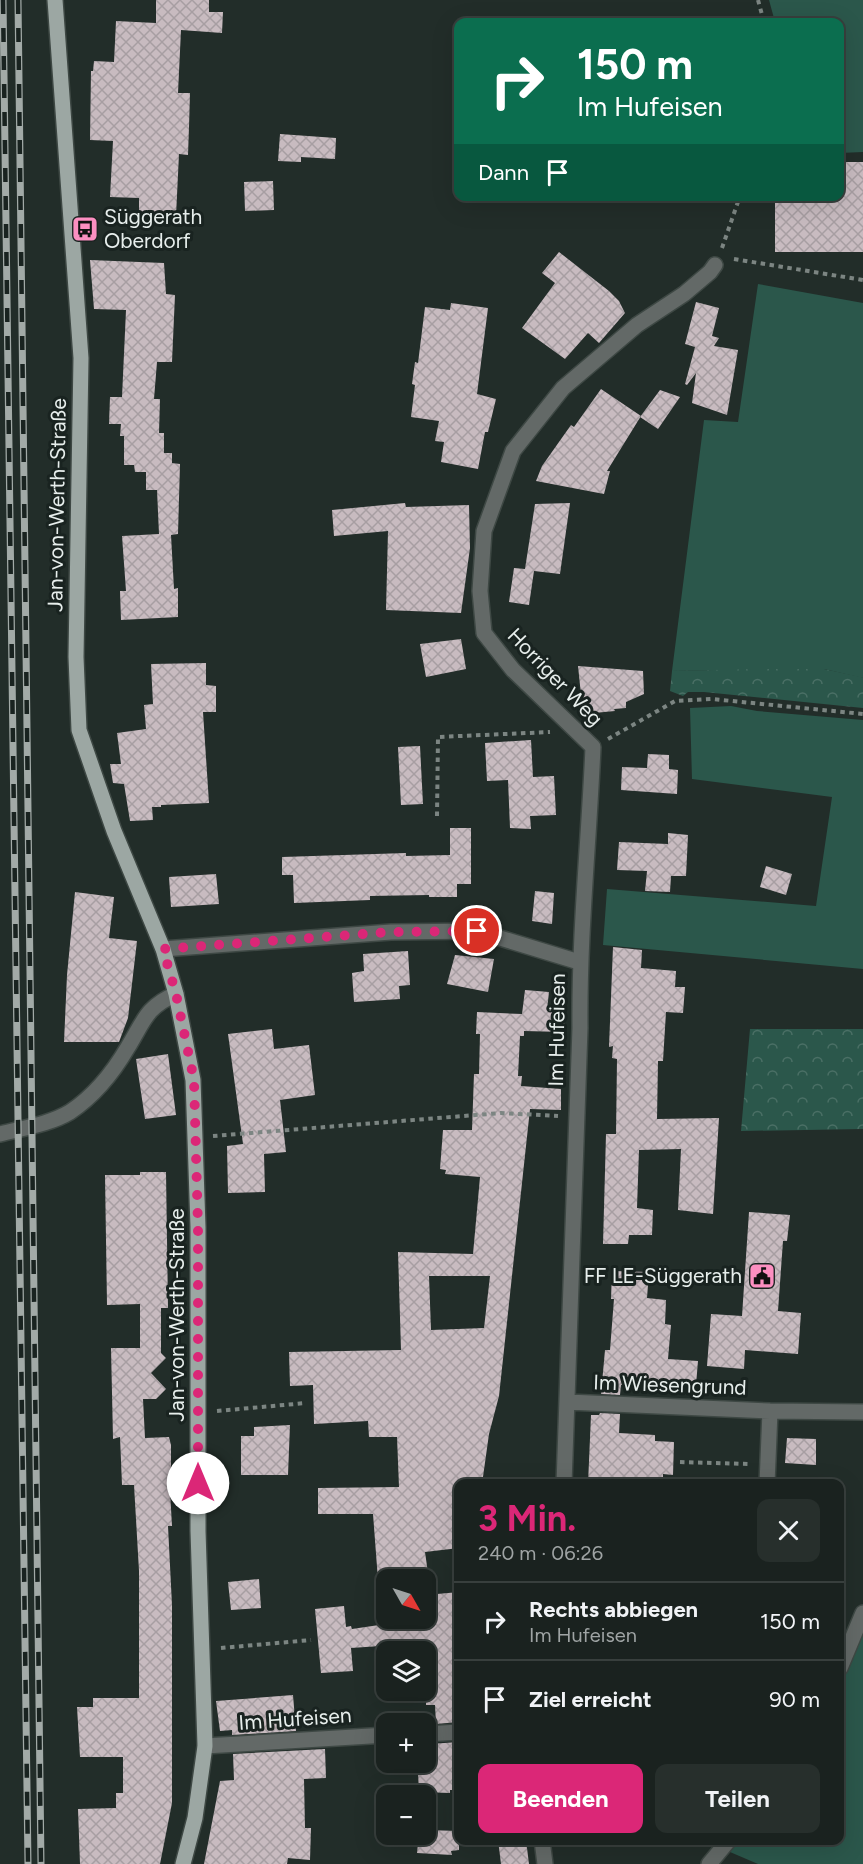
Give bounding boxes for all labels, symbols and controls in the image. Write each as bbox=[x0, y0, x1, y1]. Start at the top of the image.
text: 150 m bbox=[577, 39, 693, 90]
icon: right bbox=[478, 42, 556, 120]
text: Im Hufeisen bbox=[577, 90, 723, 123]
icon: arrive bbox=[541, 156, 574, 189]
text: Dann bbox=[478, 159, 529, 186]
place label: Süggerath Oberdorf bbox=[104, 204, 202, 253]
bus stop icon: Süggerath Oberdorf bbox=[70, 214, 100, 244]
street label: Jan-von-Werth-Straße bbox=[42, 398, 71, 612]
street label: Horriger Weg bbox=[503, 623, 608, 731]
pin bbox=[451, 905, 502, 956]
icon: arrive bbox=[460, 914, 493, 947]
street label: Im Hufeisen bbox=[543, 973, 570, 1087]
street label: Jan-von-Werth-Straße bbox=[164, 1208, 189, 1422]
public building icon: FF LE-Süggerath bbox=[747, 1261, 777, 1291]
place label: FF LE-Süggerath bbox=[584, 1263, 742, 1288]
street label: Im Wiesengrund bbox=[593, 1369, 747, 1400]
position arrow bbox=[166, 1451, 230, 1515]
text: 3 Min. bbox=[478, 1497, 576, 1540]
button: close bbox=[757, 1499, 820, 1562]
text: 240 m · 06:26 bbox=[478, 1541, 603, 1565]
north arrow bbox=[376, 1569, 436, 1629]
map controls bbox=[376, 1569, 436, 1845]
text: Rechts abbiegen bbox=[529, 1596, 698, 1623]
icon: right bbox=[478, 1605, 511, 1638]
text: 150 m bbox=[760, 1608, 820, 1635]
text: Im Hufeisen bbox=[529, 1623, 637, 1647]
button: layers bbox=[376, 1641, 436, 1701]
icon: arrive bbox=[478, 1683, 511, 1716]
text: Ziel erreicht bbox=[529, 1686, 652, 1713]
text: 90 m bbox=[769, 1686, 820, 1713]
street label: Im Hufeisen bbox=[238, 1702, 352, 1735]
button: + bbox=[376, 1713, 436, 1773]
button: Beenden bbox=[478, 1764, 643, 1833]
button: Teilen bbox=[655, 1764, 820, 1833]
button: − bbox=[376, 1785, 436, 1845]

